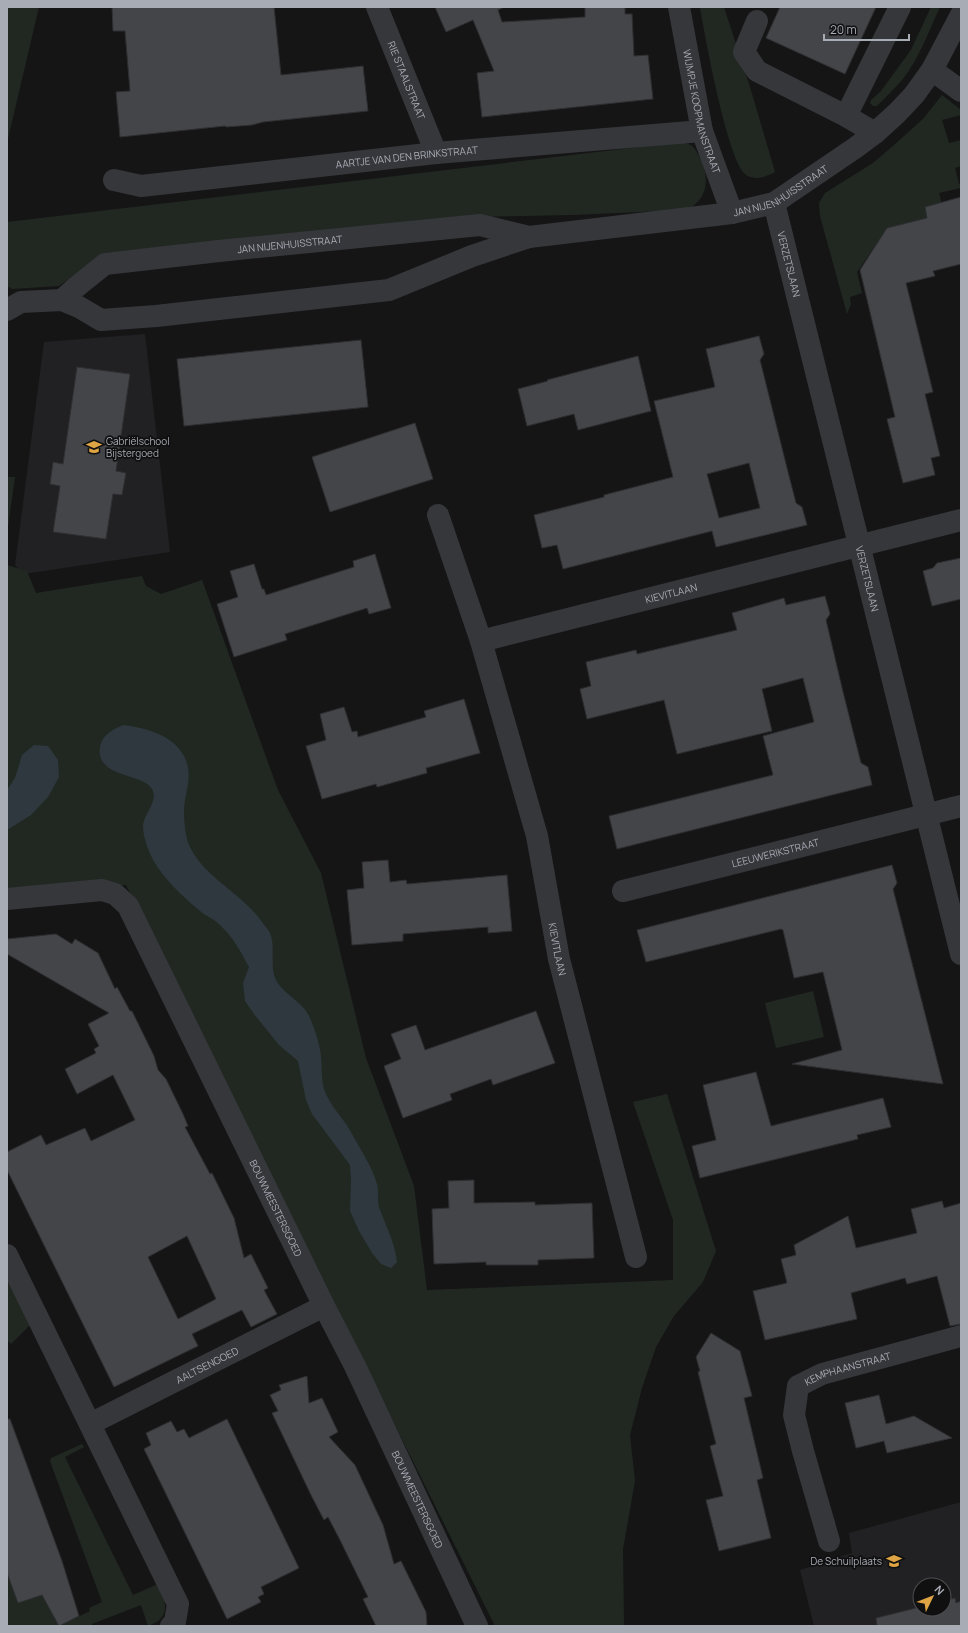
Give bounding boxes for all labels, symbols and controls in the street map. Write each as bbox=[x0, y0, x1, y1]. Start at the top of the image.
scale bar bbox=[824, 16, 909, 42]
text: 20 m bbox=[830, 21, 857, 38]
street label: RIE STAALSTRAAT bbox=[384, 39, 429, 122]
street label: WIJMPJE KOOPMANSTRAAT bbox=[680, 48, 724, 175]
street label: AARTJE VAN DEN BRINKSTRAAT bbox=[335, 143, 478, 171]
street label: JAN NIJENHUISSTRAAT bbox=[732, 161, 831, 219]
street label: VERZETSLAAN bbox=[774, 230, 804, 298]
street label: JAN NIJENHUISSTRAAT bbox=[237, 232, 343, 256]
place label: Gabriëlschool Bijstergoed bbox=[106, 434, 170, 460]
school or university icon: Gabriëlschool Bijstergoed bbox=[85, 438, 103, 456]
street label: VERZETSLAAN bbox=[853, 544, 882, 613]
street label: KIEVITLAAN bbox=[643, 580, 699, 606]
street label: LEEUWERIKSTRAAT bbox=[730, 835, 821, 870]
street label: KIEVITLAAN bbox=[546, 922, 570, 977]
street label: BOUWMEESTERSGOED bbox=[246, 1157, 306, 1259]
street label: AALTSENGOED bbox=[173, 1343, 241, 1387]
street label: KEMPHAANSTRAAT bbox=[802, 1349, 892, 1389]
street label: BOUWMEESTERSGOED bbox=[389, 1448, 447, 1551]
school or university icon: De Schuilplaats bbox=[885, 1552, 903, 1570]
place label: De Schuilplaats bbox=[811, 1554, 882, 1568]
north arrow bbox=[912, 1577, 952, 1617]
text: N bbox=[931, 1582, 948, 1598]

